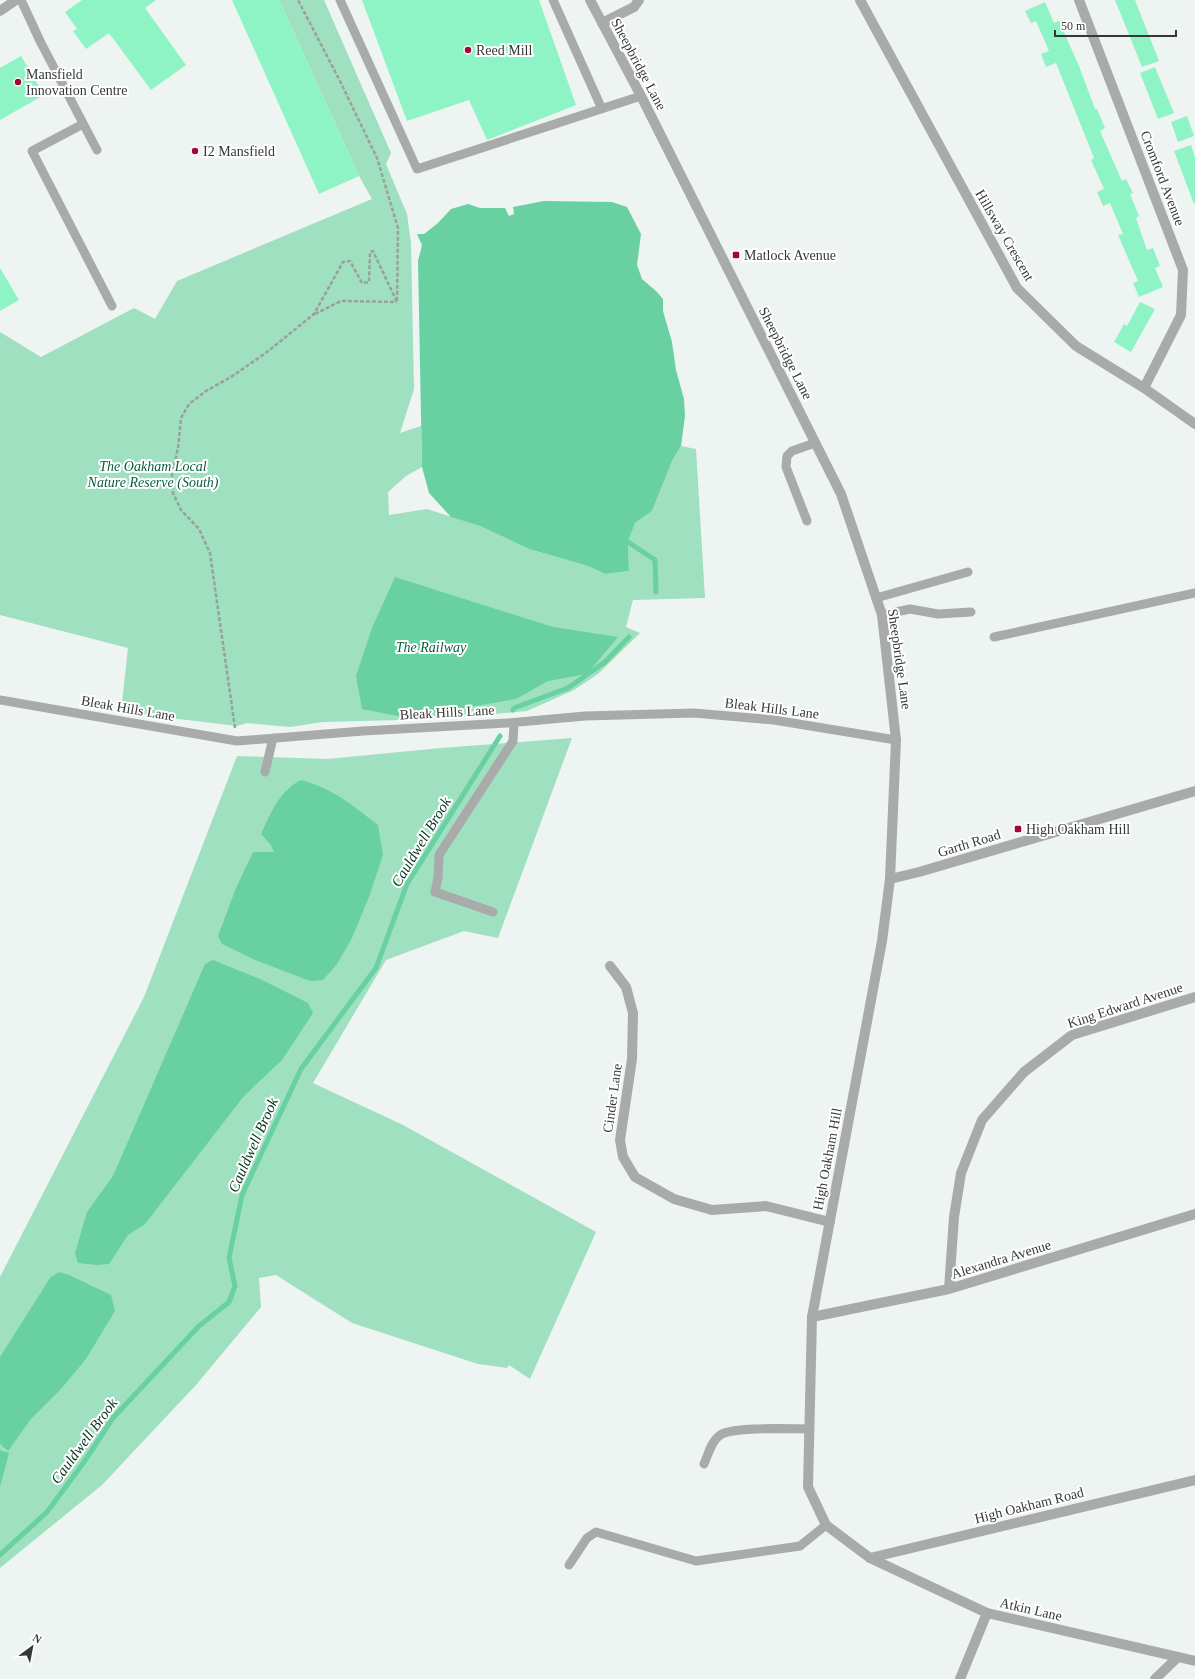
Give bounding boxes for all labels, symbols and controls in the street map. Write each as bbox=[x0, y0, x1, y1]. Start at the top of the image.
scale bar bbox=[1055, 12, 1176, 38]
street label: Sheepbridge Lane bbox=[608, 16, 669, 113]
text: 50 m bbox=[1061, 19, 1086, 33]
place label: Reed Mill bbox=[476, 43, 532, 58]
marker: Reed Mill bbox=[463, 45, 473, 55]
place label: Mansfield Innovation Centre bbox=[26, 67, 127, 98]
marker: Mansfield Innovation Centre bbox=[13, 77, 23, 87]
street label: Cromford Avenue bbox=[1138, 129, 1188, 228]
place label: I2 Mansfield bbox=[203, 144, 275, 159]
marker: I2 Mansfield bbox=[190, 146, 200, 156]
street label: Hillsway Crescent bbox=[972, 187, 1037, 284]
place label: Matlock Avenue bbox=[744, 248, 836, 263]
marker: Matlock Avenue bbox=[731, 250, 741, 260]
street label: Sheepbridge Lane bbox=[756, 305, 815, 402]
park label: The Oakham Local Nature Reserve (South) bbox=[87, 459, 219, 491]
street label: Sheepbridge Lane bbox=[885, 608, 914, 710]
park label: The Railway bbox=[396, 640, 467, 655]
street label: Bleak Hills Lane bbox=[80, 693, 176, 724]
street label: Bleak Hills Lane bbox=[724, 695, 820, 722]
street label: Bleak Hills Lane bbox=[399, 703, 495, 722]
water label: Cauldwell Brook bbox=[388, 794, 454, 890]
place label: High Oakham Hill bbox=[1026, 822, 1130, 837]
marker: High Oakham Hill bbox=[1013, 824, 1023, 834]
street label: Garth Road bbox=[936, 827, 1002, 860]
street label: King Edward Avenue bbox=[1066, 980, 1185, 1031]
street label: Cinder Lane bbox=[600, 1063, 625, 1134]
water label: Cauldwell Brook bbox=[225, 1095, 281, 1195]
street label: High Oakham Hill bbox=[810, 1106, 845, 1212]
street label: Alexandra Avenue bbox=[949, 1237, 1053, 1282]
water label: Cauldwell Brook bbox=[48, 1395, 121, 1487]
street label: High Oakham Road bbox=[973, 1485, 1085, 1526]
street label: Atkin Lane bbox=[998, 1595, 1063, 1624]
north arrow bbox=[12, 1627, 52, 1667]
text: N bbox=[31, 1631, 44, 1646]

